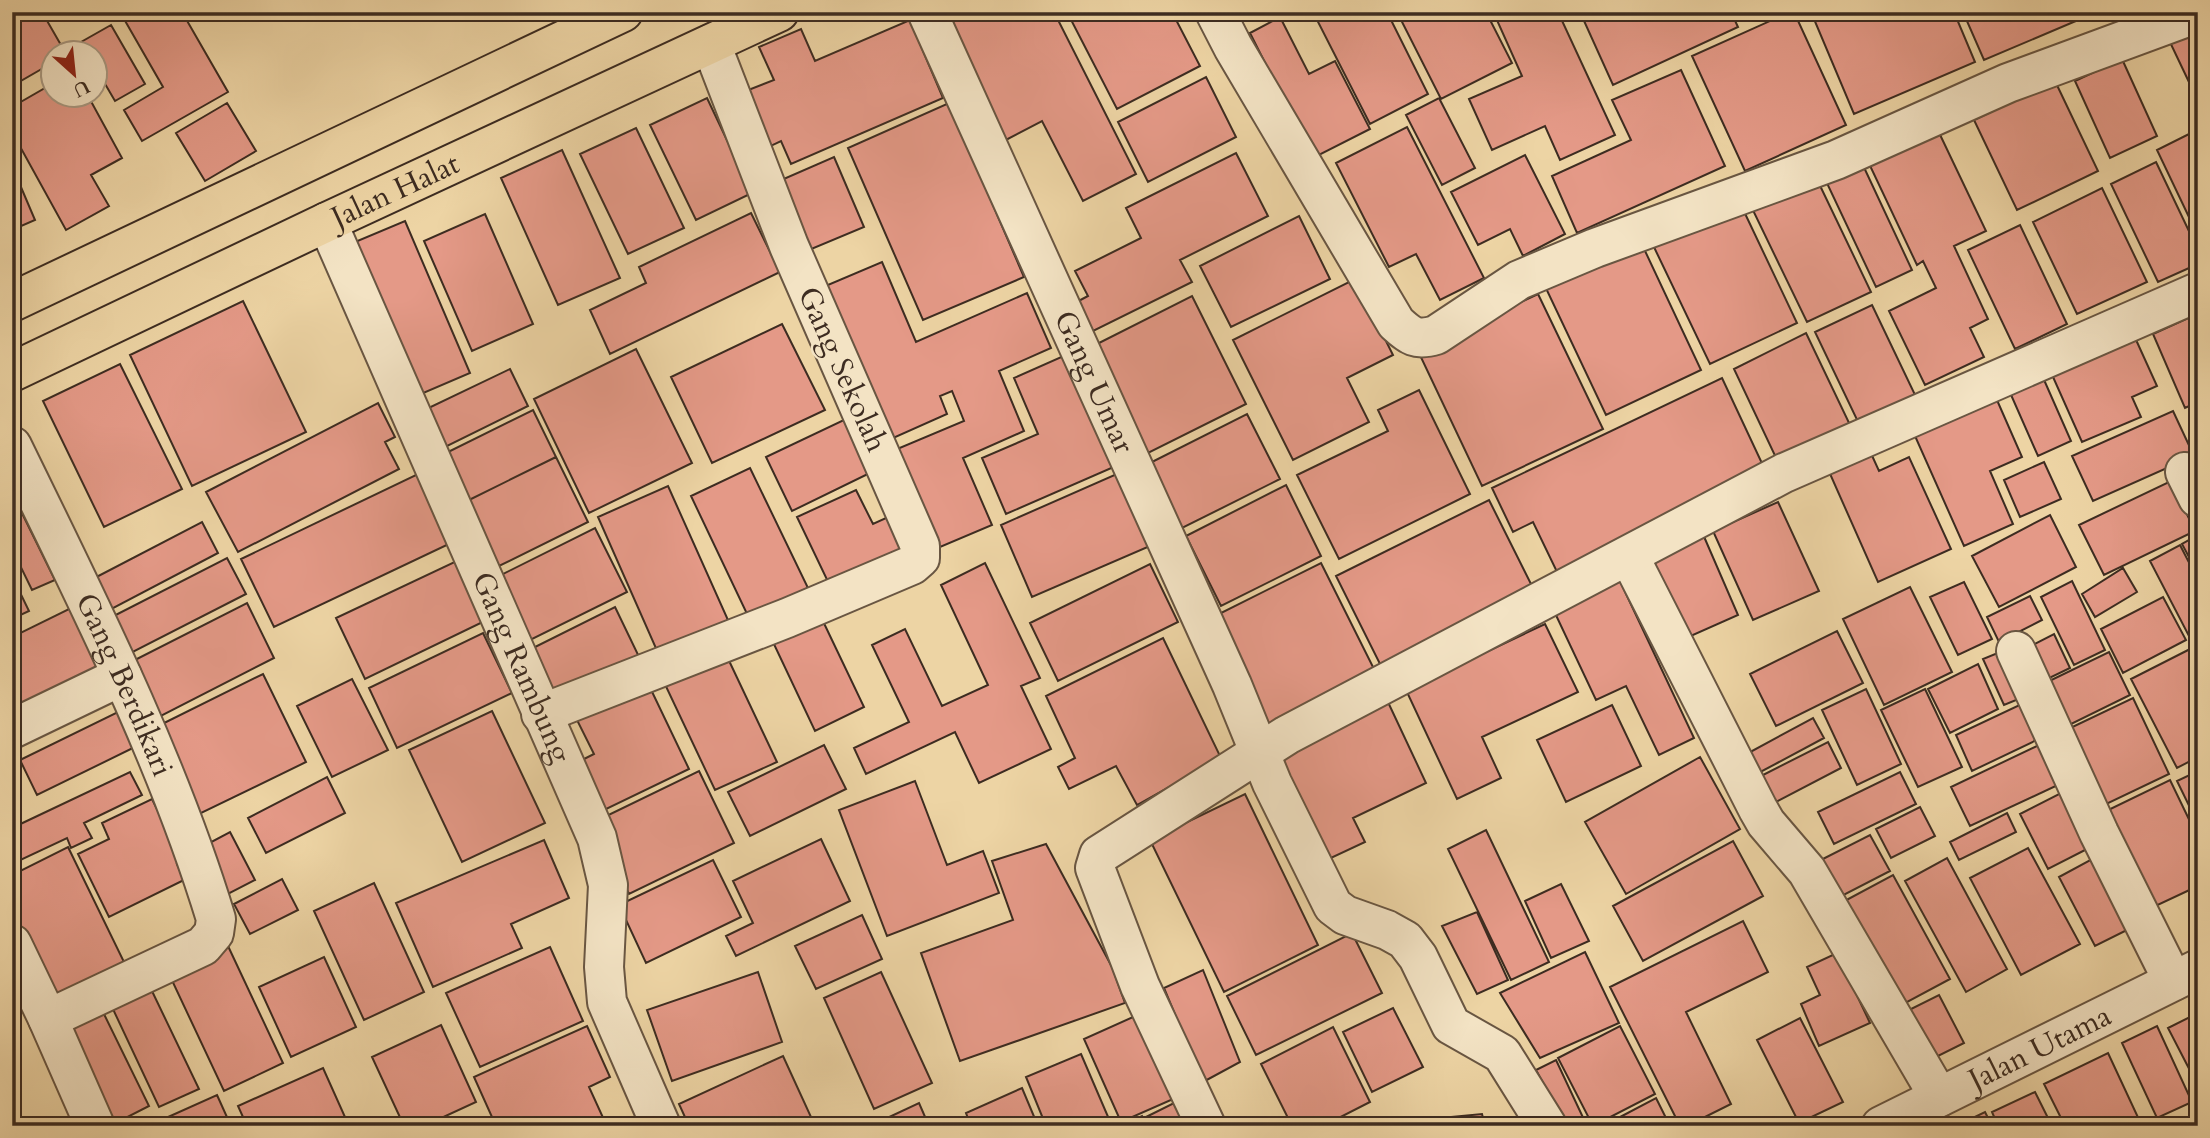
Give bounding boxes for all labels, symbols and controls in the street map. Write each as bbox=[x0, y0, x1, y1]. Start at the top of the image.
north arrow bbox=[38, 38, 108, 108]
text: U bbox=[68, 73, 94, 104]
street label: Jalan Halat bbox=[321, 143, 467, 240]
street label: Gang Sekolah bbox=[788, 280, 897, 459]
street label: Gang Umar bbox=[1044, 304, 1144, 460]
street label: Gang Rambung bbox=[462, 566, 581, 769]
street label: Gang Berdikari bbox=[66, 587, 183, 782]
street label: Jalan Utama bbox=[1958, 995, 2118, 1102]

